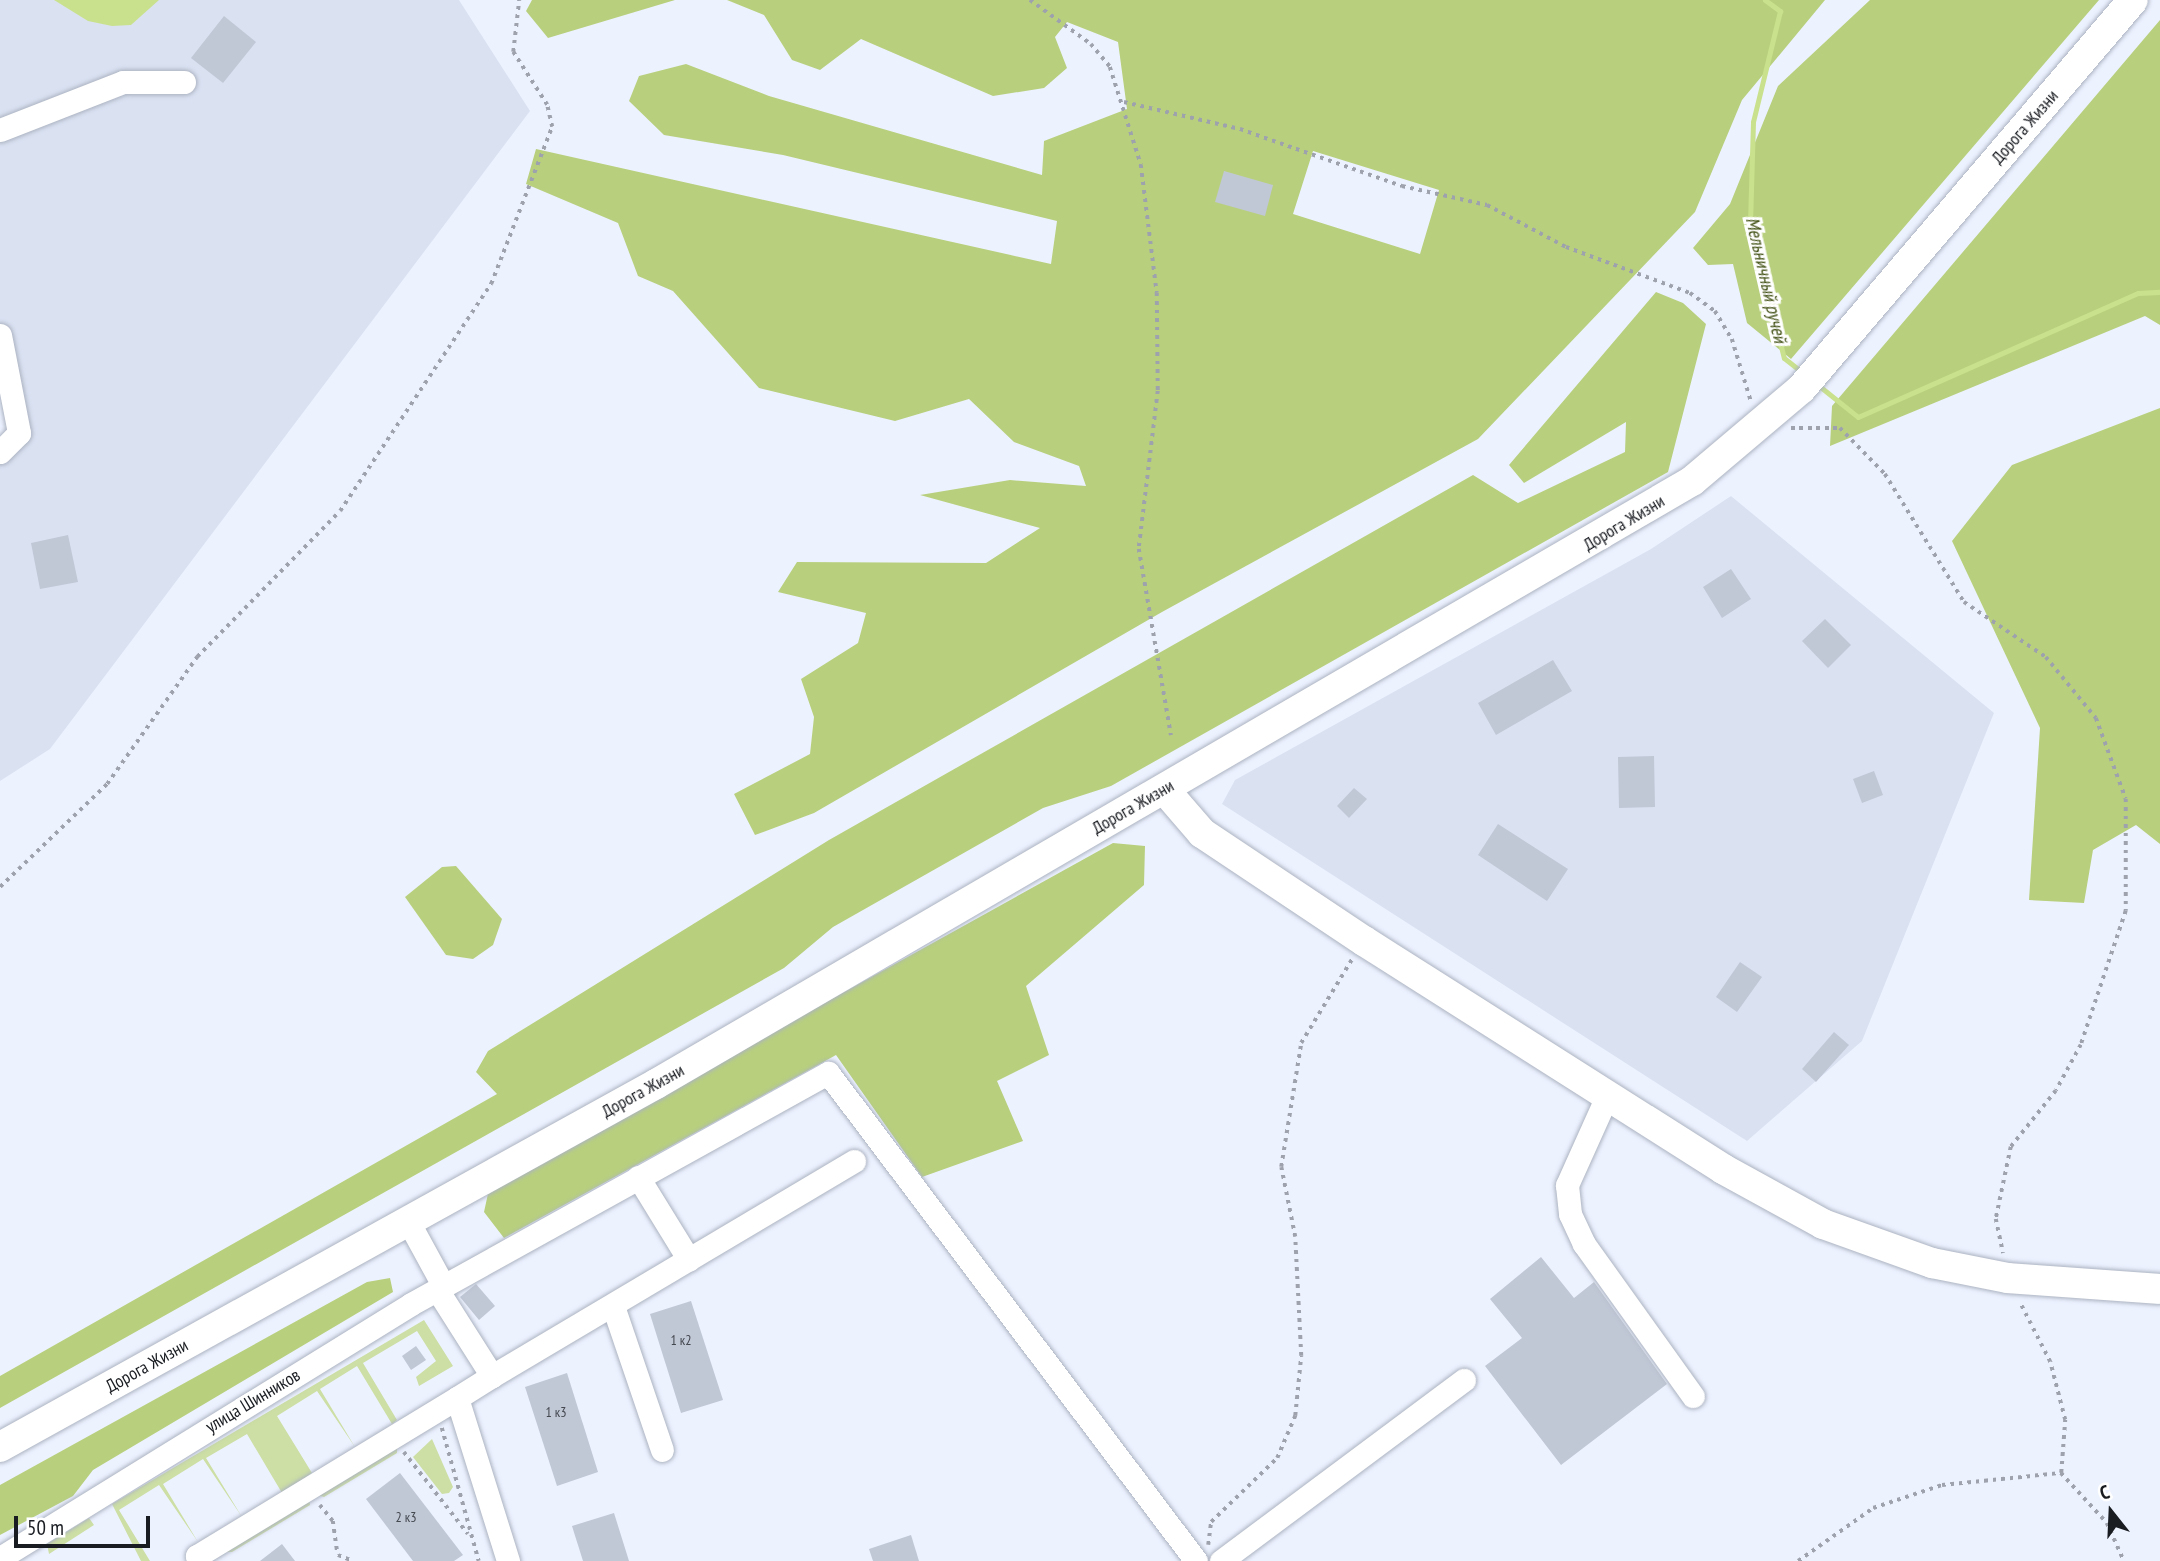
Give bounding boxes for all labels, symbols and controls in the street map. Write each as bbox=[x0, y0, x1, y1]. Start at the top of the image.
street label: Дорога Жизни bbox=[1987, 86, 2063, 168]
water label: Мельничный ручей bbox=[1740, 215, 1792, 345]
street label: Дорога Жизни bbox=[1579, 490, 1669, 556]
street label: Дорога Жизни bbox=[1088, 775, 1178, 839]
street label: Дорога Жизни bbox=[598, 1060, 688, 1122]
house number: 1 к2 bbox=[671, 1332, 691, 1348]
street label: Дорога Жизни bbox=[102, 1335, 192, 1397]
street label: улица Шинников bbox=[202, 1364, 304, 1438]
house number: 1 к3 bbox=[546, 1404, 566, 1420]
north arrow bbox=[2076, 1477, 2146, 1547]
text: С bbox=[2097, 1479, 2112, 1505]
scale bar bbox=[18, 1502, 154, 1546]
house number: 2 к3 bbox=[396, 1509, 416, 1525]
text: 50 m bbox=[27, 1514, 64, 1541]

